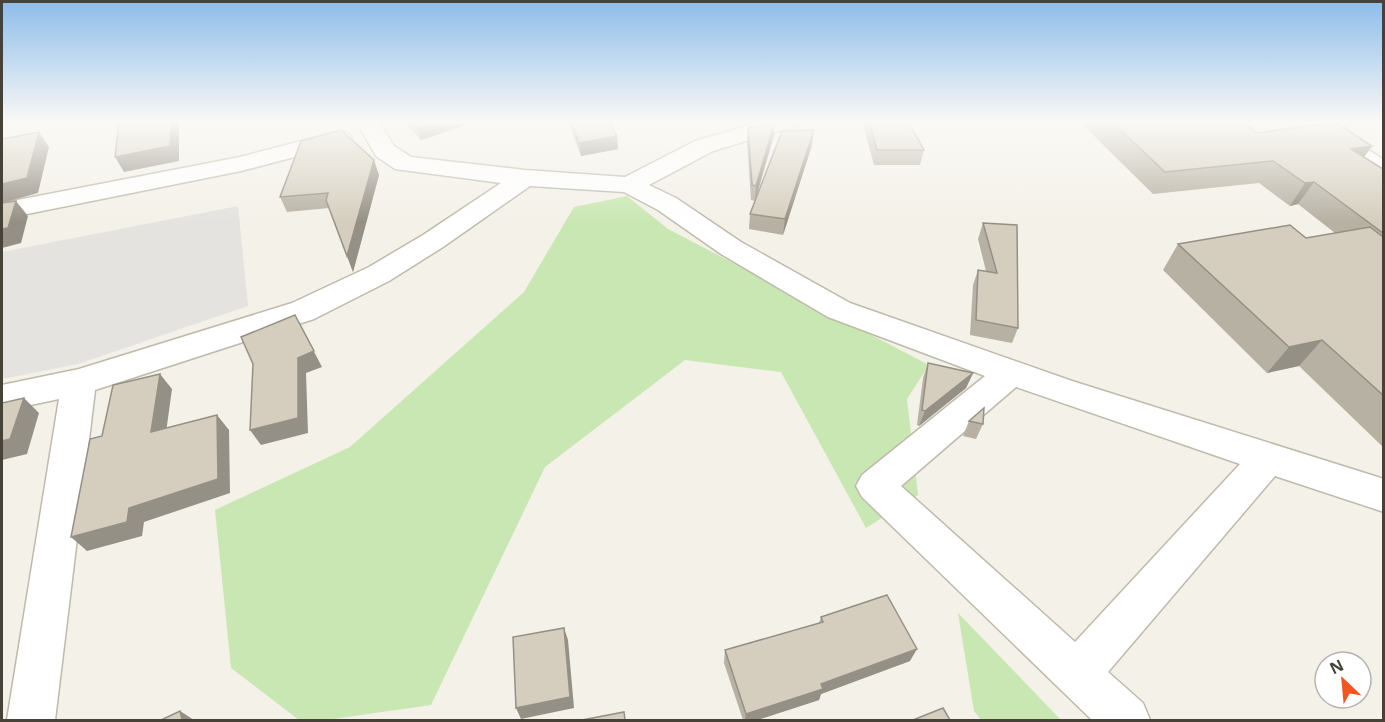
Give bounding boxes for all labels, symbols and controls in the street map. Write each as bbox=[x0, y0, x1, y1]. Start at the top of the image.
north arrow bbox=[1313, 650, 1373, 710]
text: N bbox=[1326, 654, 1347, 679]

